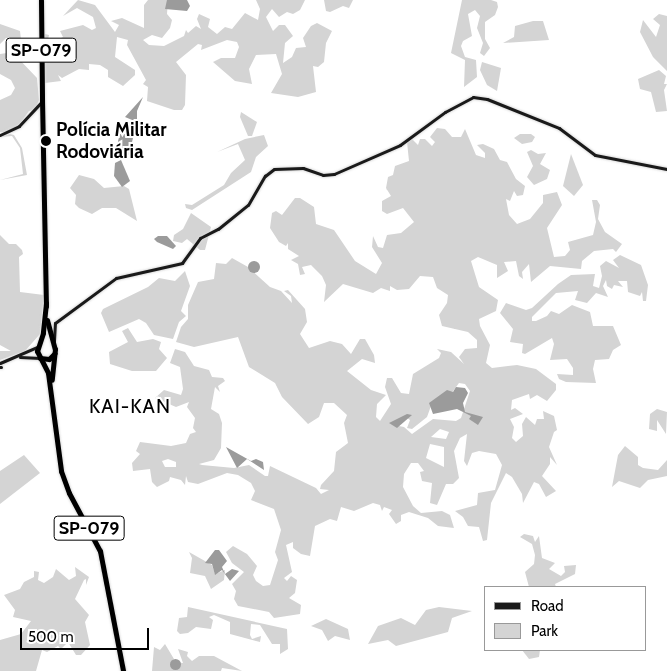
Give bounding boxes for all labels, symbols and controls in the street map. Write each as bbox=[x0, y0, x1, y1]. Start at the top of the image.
road number: SP-079 bbox=[5, 34, 77, 66]
place label: Polícia Militar Rodoviária bbox=[56, 119, 166, 163]
marker: Polícia Militar Rodoviária bbox=[40, 135, 52, 147]
district label: KAI-KAN bbox=[88, 394, 172, 418]
road number: SP-079 bbox=[53, 512, 125, 544]
legend bbox=[484, 586, 647, 651]
text: Road bbox=[531, 597, 564, 615]
scale bar bbox=[22, 618, 151, 650]
text: Park bbox=[531, 622, 558, 640]
text: 500 m bbox=[28, 628, 74, 646]

